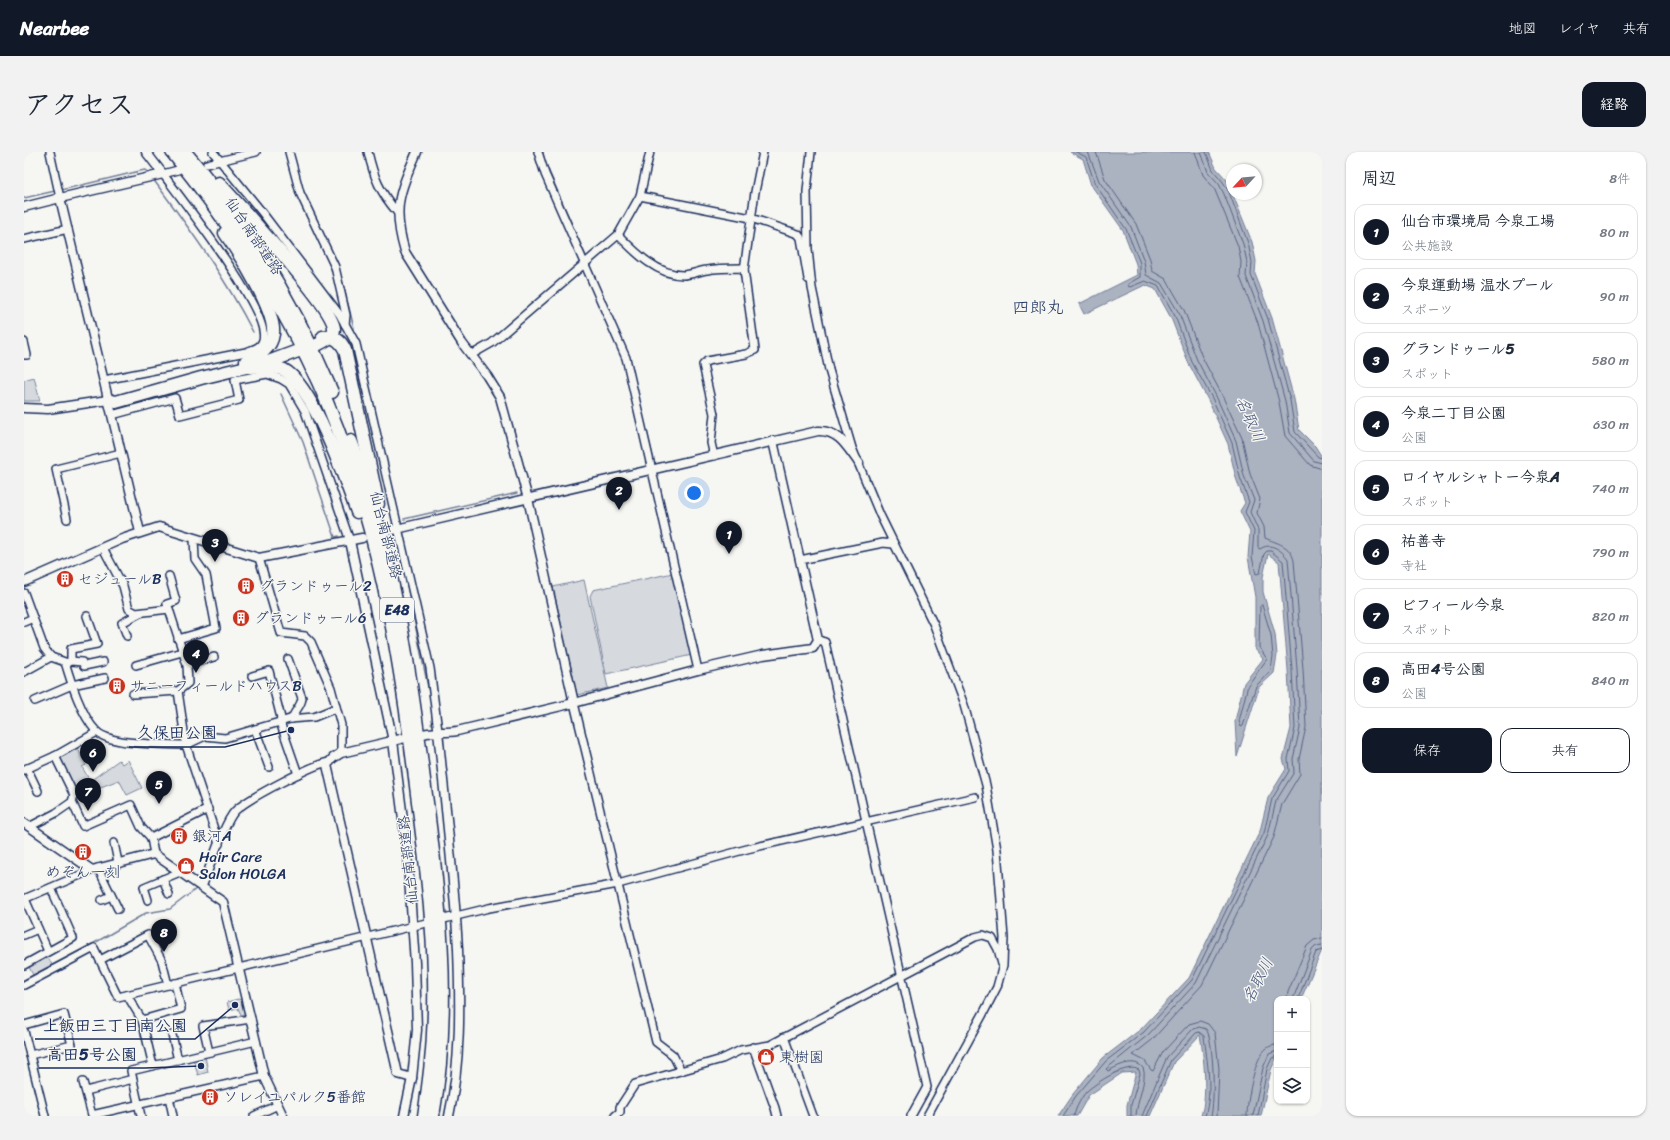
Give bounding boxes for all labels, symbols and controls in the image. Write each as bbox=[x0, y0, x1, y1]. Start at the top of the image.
text: Nearbee bbox=[20, 12, 89, 45]
text: 地図 bbox=[1509, 16, 1537, 41]
text: レイヤ bbox=[1559, 16, 1600, 41]
text: 共有 bbox=[1622, 16, 1650, 41]
text: アクセス bbox=[24, 80, 134, 129]
button: 経路 bbox=[1582, 82, 1646, 127]
text: 周辺 bbox=[1362, 163, 1396, 193]
north arrow bbox=[1226, 164, 1262, 200]
text: 8件 bbox=[1609, 167, 1630, 190]
street label: 仙台南部道路 bbox=[218, 191, 290, 281]
text: 仙台市環境局 今泉工場 bbox=[1401, 208, 1555, 234]
text: 1 bbox=[1373, 221, 1379, 244]
text: 80 m bbox=[1600, 221, 1629, 244]
text: 公共施設 bbox=[1401, 234, 1453, 257]
text: 今泉運動場 温水プール bbox=[1401, 272, 1553, 298]
text: 2 bbox=[1372, 285, 1380, 308]
text: 90 m bbox=[1599, 285, 1629, 308]
district label: 四郎丸 bbox=[1013, 292, 1064, 322]
text: スポーツ bbox=[1401, 298, 1453, 321]
text: グランドゥール5 bbox=[1401, 336, 1515, 362]
text: 3 bbox=[1372, 349, 1380, 372]
text: 580 m bbox=[1592, 349, 1629, 372]
text: スポット bbox=[1401, 362, 1453, 385]
water label: 名取川 bbox=[1228, 391, 1274, 447]
text: 今泉二丁目公園 bbox=[1401, 400, 1506, 426]
text: 4 bbox=[1372, 413, 1380, 436]
text: 630 m bbox=[1593, 413, 1629, 436]
text: 公園 bbox=[1401, 426, 1427, 449]
text: ロイヤルシャトー今泉A bbox=[1401, 464, 1560, 490]
pin: 2 bbox=[606, 477, 632, 510]
text: 5 bbox=[1372, 477, 1380, 500]
text: 740 m bbox=[1592, 477, 1629, 500]
your location bbox=[684, 483, 704, 503]
street label: 仙台南部道路 bbox=[362, 488, 410, 582]
text: スポット bbox=[1401, 490, 1453, 513]
pin: 1 bbox=[716, 521, 742, 554]
text: 祐善寺 bbox=[1401, 528, 1446, 554]
pin: 3 bbox=[202, 529, 228, 562]
text: 6 bbox=[1372, 541, 1380, 564]
text: 790 m bbox=[1592, 541, 1629, 564]
text: 寺社 bbox=[1401, 554, 1427, 577]
place label: セジュールB bbox=[78, 566, 162, 592]
building icon: セジュールB bbox=[55, 569, 75, 589]
place label: グランドゥール2 bbox=[259, 573, 372, 599]
building icon: グランドゥール2 bbox=[236, 576, 256, 596]
text: ビフィール今泉 bbox=[1401, 592, 1504, 618]
road number: E48 bbox=[380, 598, 414, 622]
place label: グランドゥール6 bbox=[254, 605, 367, 631]
text: 7 bbox=[1372, 605, 1380, 628]
text: 820 m bbox=[1592, 605, 1629, 628]
building icon: グランドゥール6 bbox=[231, 608, 251, 628]
text: スポット bbox=[1401, 618, 1453, 641]
pin: 4 bbox=[183, 640, 209, 673]
text: 高田4号公園 bbox=[1401, 656, 1485, 682]
text: 8 bbox=[1372, 669, 1380, 692]
text: 840 m bbox=[1591, 669, 1629, 692]
place label: サニーフィールドハウスB bbox=[130, 673, 302, 699]
building icon: サニーフィールドハウスB bbox=[107, 676, 127, 696]
text: 公園 bbox=[1401, 682, 1427, 705]
text: 久保田公園 bbox=[137, 718, 217, 747]
callout: 久保田公園 bbox=[129, 719, 225, 747]
button: 保存 bbox=[1362, 728, 1492, 773]
button: 共有 bbox=[1500, 728, 1630, 773]
pin: 6 bbox=[80, 739, 106, 772]
pin: 5 bbox=[146, 771, 172, 804]
pin: 7 bbox=[75, 778, 101, 811]
street label: 仙台南部道路 bbox=[390, 814, 426, 906]
place label: 銀河A bbox=[192, 823, 232, 849]
building icon: 銀河A bbox=[169, 826, 189, 846]
building icon: めぞん一刻 bbox=[73, 842, 93, 862]
place label: Hair Care Salon HOLGA bbox=[199, 844, 286, 887]
shop icon: Hair Care Salon HOLGA bbox=[176, 856, 196, 876]
place label: めぞん一刻 bbox=[45, 859, 121, 885]
pin: 8 bbox=[151, 919, 177, 952]
water label: 名取川 bbox=[1234, 952, 1281, 1008]
map controls bbox=[1274, 996, 1310, 1104]
button: + bbox=[1274, 996, 1310, 1032]
callout: 上飯田三丁目南公園 bbox=[35, 1011, 195, 1039]
text: 上飯田三丁目南公園 bbox=[43, 1011, 187, 1040]
button: − bbox=[1274, 1032, 1310, 1068]
callout: 高田5号公園 bbox=[39, 1040, 145, 1068]
text: 高田5号公園 bbox=[47, 1040, 137, 1069]
place label: 東樹園 bbox=[779, 1044, 824, 1070]
shop icon: 東樹園 bbox=[756, 1047, 776, 1067]
button: layers bbox=[1274, 1068, 1310, 1104]
place label: ソレイユパルク5番館 bbox=[223, 1084, 366, 1110]
building icon: ソレイユパルク5番館 bbox=[200, 1087, 220, 1107]

